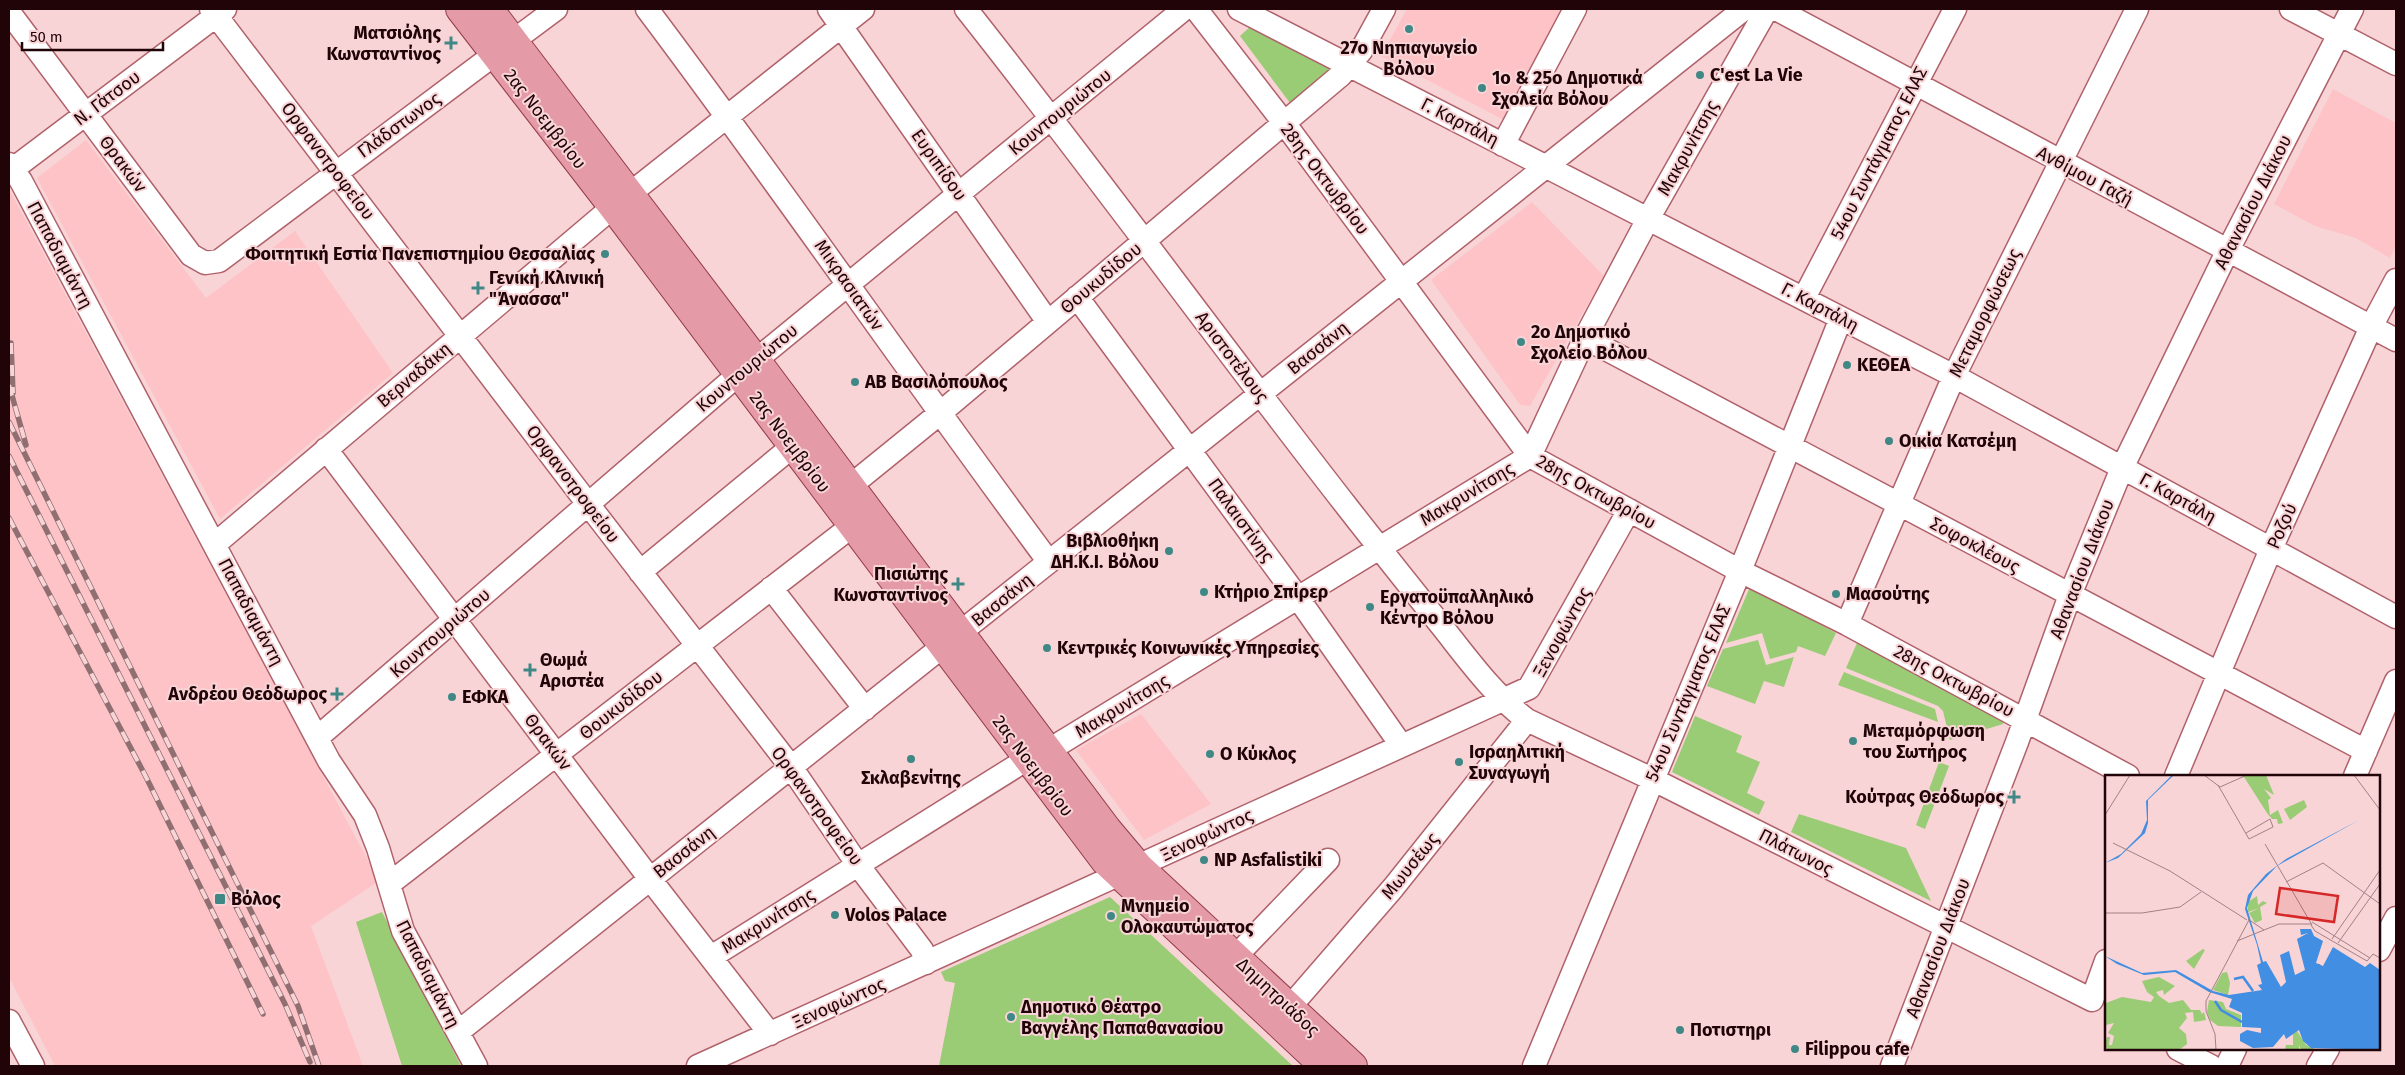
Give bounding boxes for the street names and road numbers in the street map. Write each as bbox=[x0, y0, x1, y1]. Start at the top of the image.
street label: 54ου Συντάγματος ΕΛΑΣ bbox=[1826, 63, 1932, 243]
street label: 2ας Νοεμβρίου bbox=[499, 64, 591, 174]
street label: Κουντουριώτου bbox=[1004, 64, 1116, 160]
street label: Ν. Γάτσου bbox=[69, 66, 145, 130]
street label: Γλάδστωνος bbox=[353, 87, 445, 163]
street label: Γ. Καρτάλη bbox=[1417, 93, 1503, 151]
street label: Μακρυνίτσης bbox=[1653, 96, 1724, 200]
street label: Ορφανοτροφείου bbox=[277, 98, 379, 224]
street label: 28ης Οκτωβρίου bbox=[1276, 119, 1374, 239]
street label: Ευριπίδου bbox=[906, 125, 972, 205]
street label: Θρακών bbox=[94, 131, 152, 197]
street label: Αθανασίου Διάκου bbox=[2210, 131, 2296, 273]
street label: Ανθίμου Γαζή bbox=[2033, 141, 2137, 211]
street label: Παπαδιαμάντη bbox=[22, 197, 98, 313]
street label: Μικρασιατών bbox=[810, 235, 889, 335]
street label: Θουκυδίδου bbox=[1056, 238, 1146, 318]
street label: Μεταμορφώσεως bbox=[1944, 245, 2026, 381]
street label: Γ. Καρτάλη bbox=[1777, 277, 1863, 337]
street label: Αριστοτέλους bbox=[1191, 307, 1274, 407]
street label: Βασσάνη bbox=[1283, 317, 1353, 379]
street label: Κουντουριώτου bbox=[692, 319, 802, 417]
street label: Βερναδάκη bbox=[372, 338, 456, 412]
street label: 2ας Νοεμβρίου bbox=[745, 387, 835, 497]
street label: Ορφανοτροφείου bbox=[522, 421, 624, 547]
street label: 28ης Οκτωβρίου bbox=[1532, 450, 1660, 534]
street label: Μακρυνίτσης bbox=[1416, 457, 1518, 531]
street label: Γ. Καρτάλη bbox=[2136, 468, 2220, 528]
street label: Παλαιστίνης bbox=[1203, 474, 1279, 567]
street label: Αθανασίου Διάκου bbox=[2045, 496, 2119, 642]
street label: Ροζού bbox=[2262, 500, 2302, 552]
street label: Σοφοκλέους bbox=[1926, 512, 2024, 578]
street label: Παπαδιαμάντη bbox=[213, 554, 289, 670]
street label: Βασσάνη bbox=[967, 569, 1037, 631]
street label: Κουντουριώτου bbox=[385, 583, 495, 683]
street label: Ξενοφώντος bbox=[1528, 583, 1596, 681]
street label: 54ου Συντάγματος ΕΛΑΣ bbox=[1641, 601, 1735, 785]
street label: 28ης Οκτωβρίου bbox=[1890, 640, 2018, 722]
street label: Θουκυδίδου bbox=[575, 666, 667, 744]
street label: Μακρυνίτσης bbox=[1071, 669, 1173, 743]
street label: Θρακών bbox=[519, 709, 577, 775]
street label: 2ας Νοεμβρίου bbox=[988, 711, 1078, 821]
street label: Ορφανοτροφείου bbox=[766, 742, 868, 870]
street label: Ξενοφώντος bbox=[1157, 804, 1257, 866]
street label: Βασσάνη bbox=[649, 821, 719, 883]
street label: Πλάτωνος bbox=[1755, 824, 1837, 880]
street label: Μωυσέως bbox=[1377, 828, 1444, 904]
street label: Αθανασίου Διάκου bbox=[1901, 875, 1975, 1021]
street label: Μακρυνίτσης bbox=[717, 883, 819, 958]
street label: Παπαδιαμάντη bbox=[391, 916, 465, 1032]
street label: Δημητριάδος bbox=[1232, 953, 1324, 1041]
street label: Ξενοφώντος bbox=[789, 973, 889, 1033]

